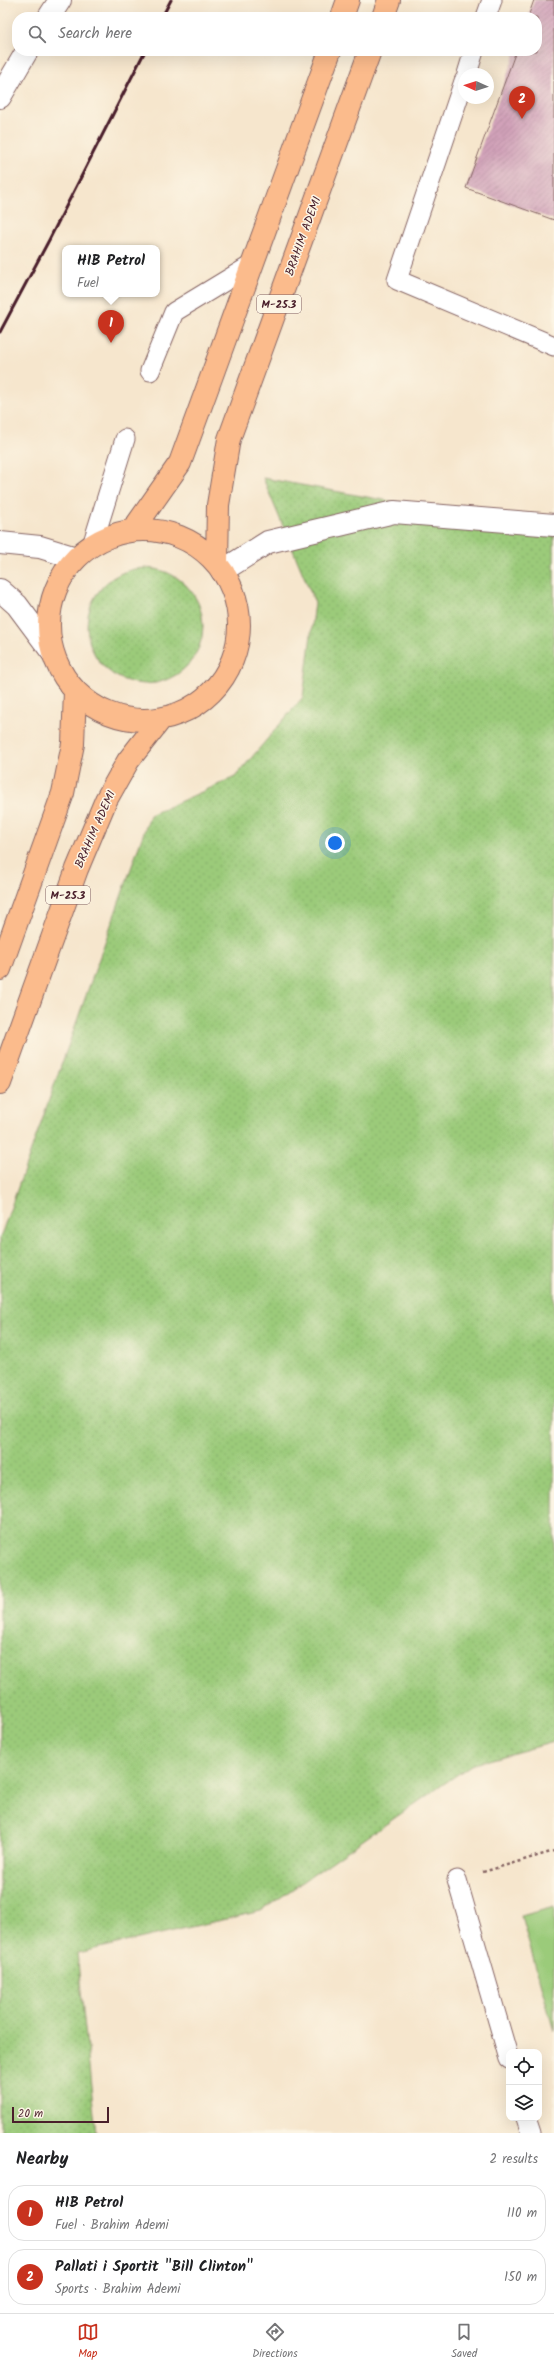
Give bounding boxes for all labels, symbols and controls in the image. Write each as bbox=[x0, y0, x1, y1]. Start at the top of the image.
search box bbox=[12, 12, 542, 56]
text: Search here bbox=[58, 22, 132, 46]
icon: search bbox=[26, 23, 48, 45]
north arrow bbox=[458, 68, 494, 104]
pin: 2 bbox=[509, 86, 535, 119]
street label: BRAHIM ADEMI bbox=[280, 194, 327, 279]
popup bbox=[62, 245, 160, 297]
text: HIB Petrol bbox=[77, 249, 145, 273]
text: Fuel bbox=[77, 273, 99, 294]
road number: M-25.3 bbox=[257, 295, 301, 313]
pin: 1 bbox=[98, 310, 124, 343]
street label: BRAHIM ADEMI bbox=[70, 787, 121, 871]
your location bbox=[325, 833, 345, 853]
road number: M-25.3 bbox=[46, 886, 90, 904]
map controls bbox=[506, 2049, 542, 2121]
button: locate bbox=[506, 2049, 542, 2085]
button: layers bbox=[506, 2085, 542, 2121]
scale bar bbox=[12, 2105, 109, 2124]
text: 20 m bbox=[18, 2105, 43, 2123]
text: Nearby bbox=[16, 2146, 68, 2173]
text: 2 results bbox=[490, 2149, 538, 2170]
text: HIB Petrol bbox=[55, 2191, 123, 2215]
text: 1 bbox=[28, 2203, 32, 2224]
text: 110 m bbox=[507, 2203, 537, 2224]
text: Fuel · Brahim Ademi bbox=[55, 2215, 169, 2236]
text: Pallati i Sportit "Bill Clinton" bbox=[55, 2255, 253, 2279]
text: 2 bbox=[26, 2267, 34, 2288]
text: 150 m bbox=[504, 2267, 537, 2288]
text: Sports · Brahim Ademi bbox=[55, 2279, 180, 2300]
tab: Map bbox=[77, 2321, 99, 2363]
tab: Directions bbox=[252, 2321, 298, 2363]
tab: Saved bbox=[451, 2321, 477, 2363]

